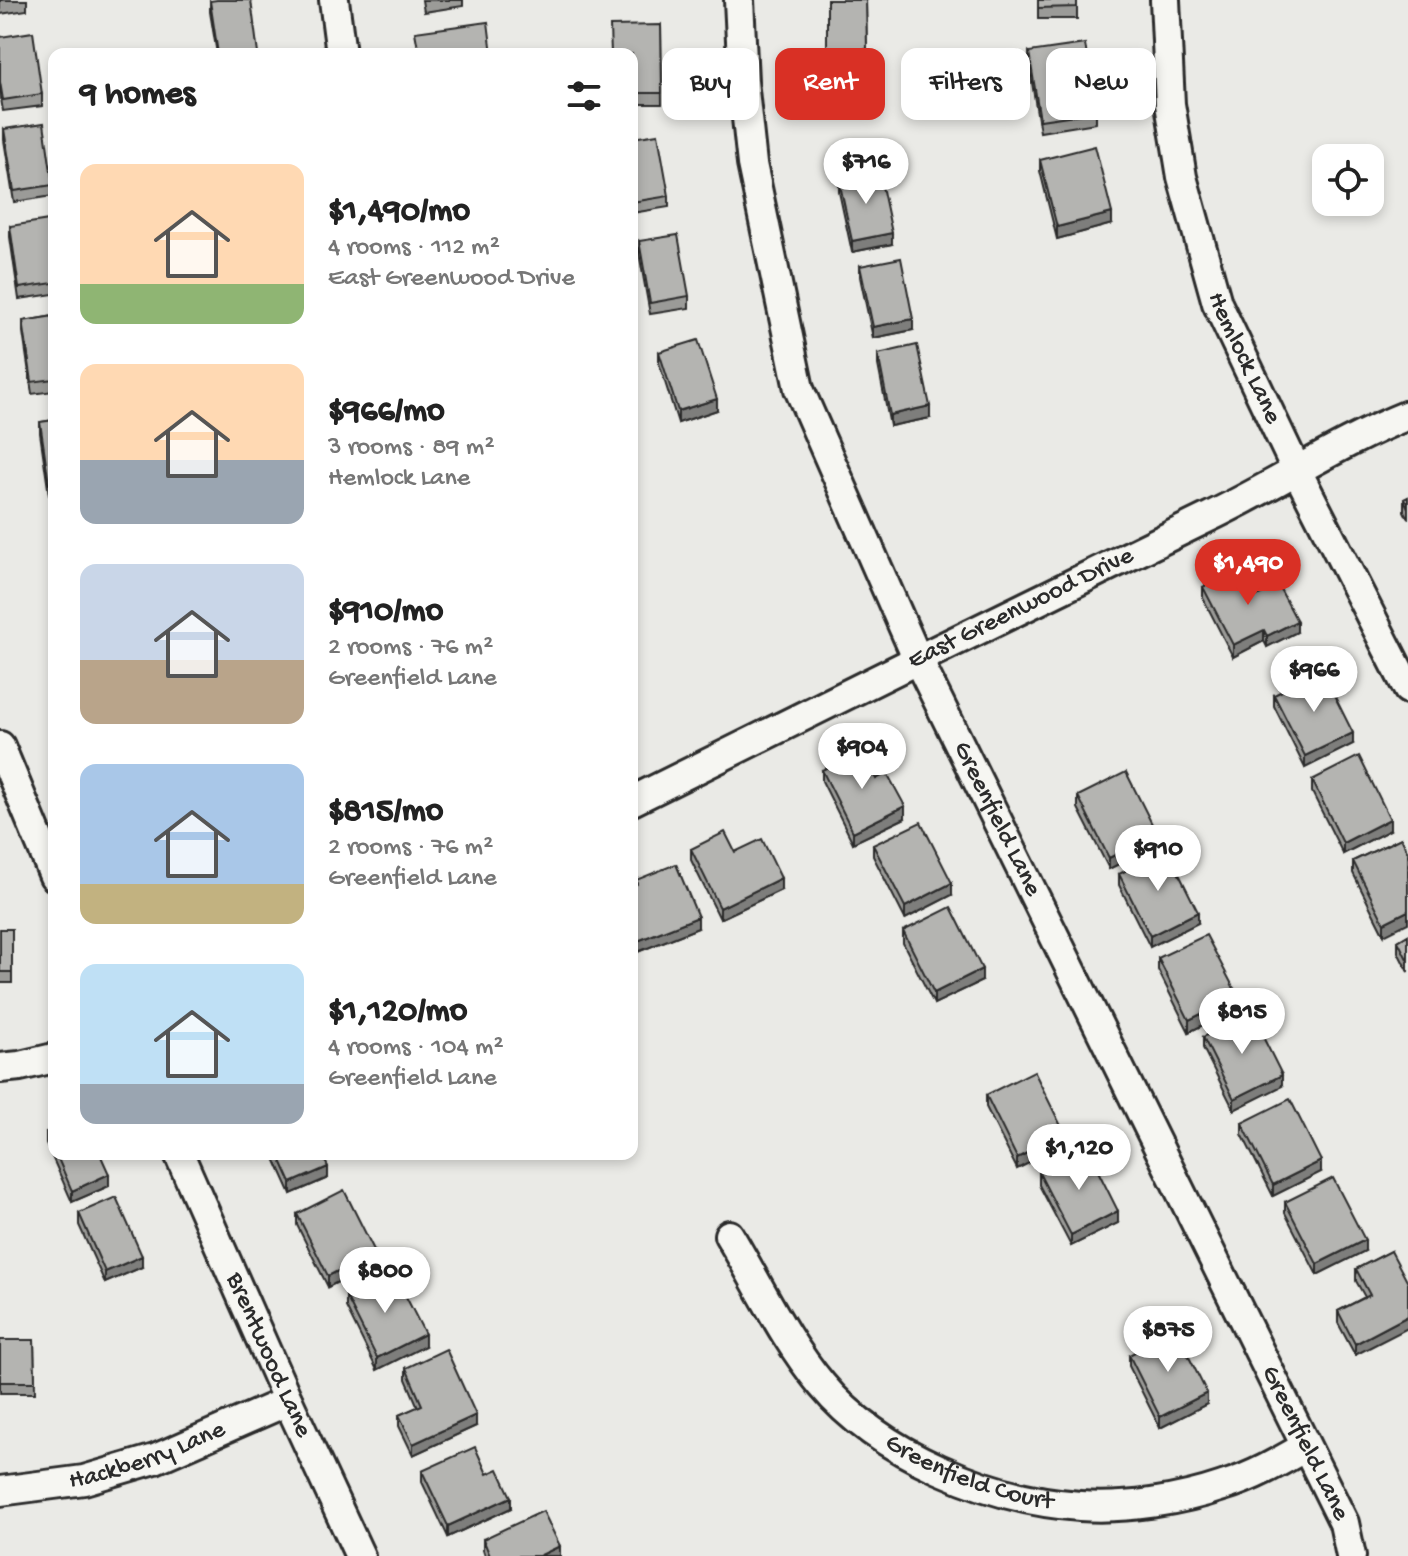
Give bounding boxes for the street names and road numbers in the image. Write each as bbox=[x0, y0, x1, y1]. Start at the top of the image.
street label: Hemlock Lane bbox=[1199, 289, 1288, 430]
street label: East Greenwood Drive bbox=[903, 540, 1139, 677]
street label: Greenfield Lane bbox=[945, 737, 1048, 902]
street label: Brentwood Lane bbox=[217, 1267, 319, 1443]
street label: Greenfield Lane bbox=[1253, 1361, 1356, 1526]
street label: Hackberry Lane bbox=[67, 1414, 231, 1497]
street label: Greenfield Court bbox=[879, 1428, 1058, 1519]

